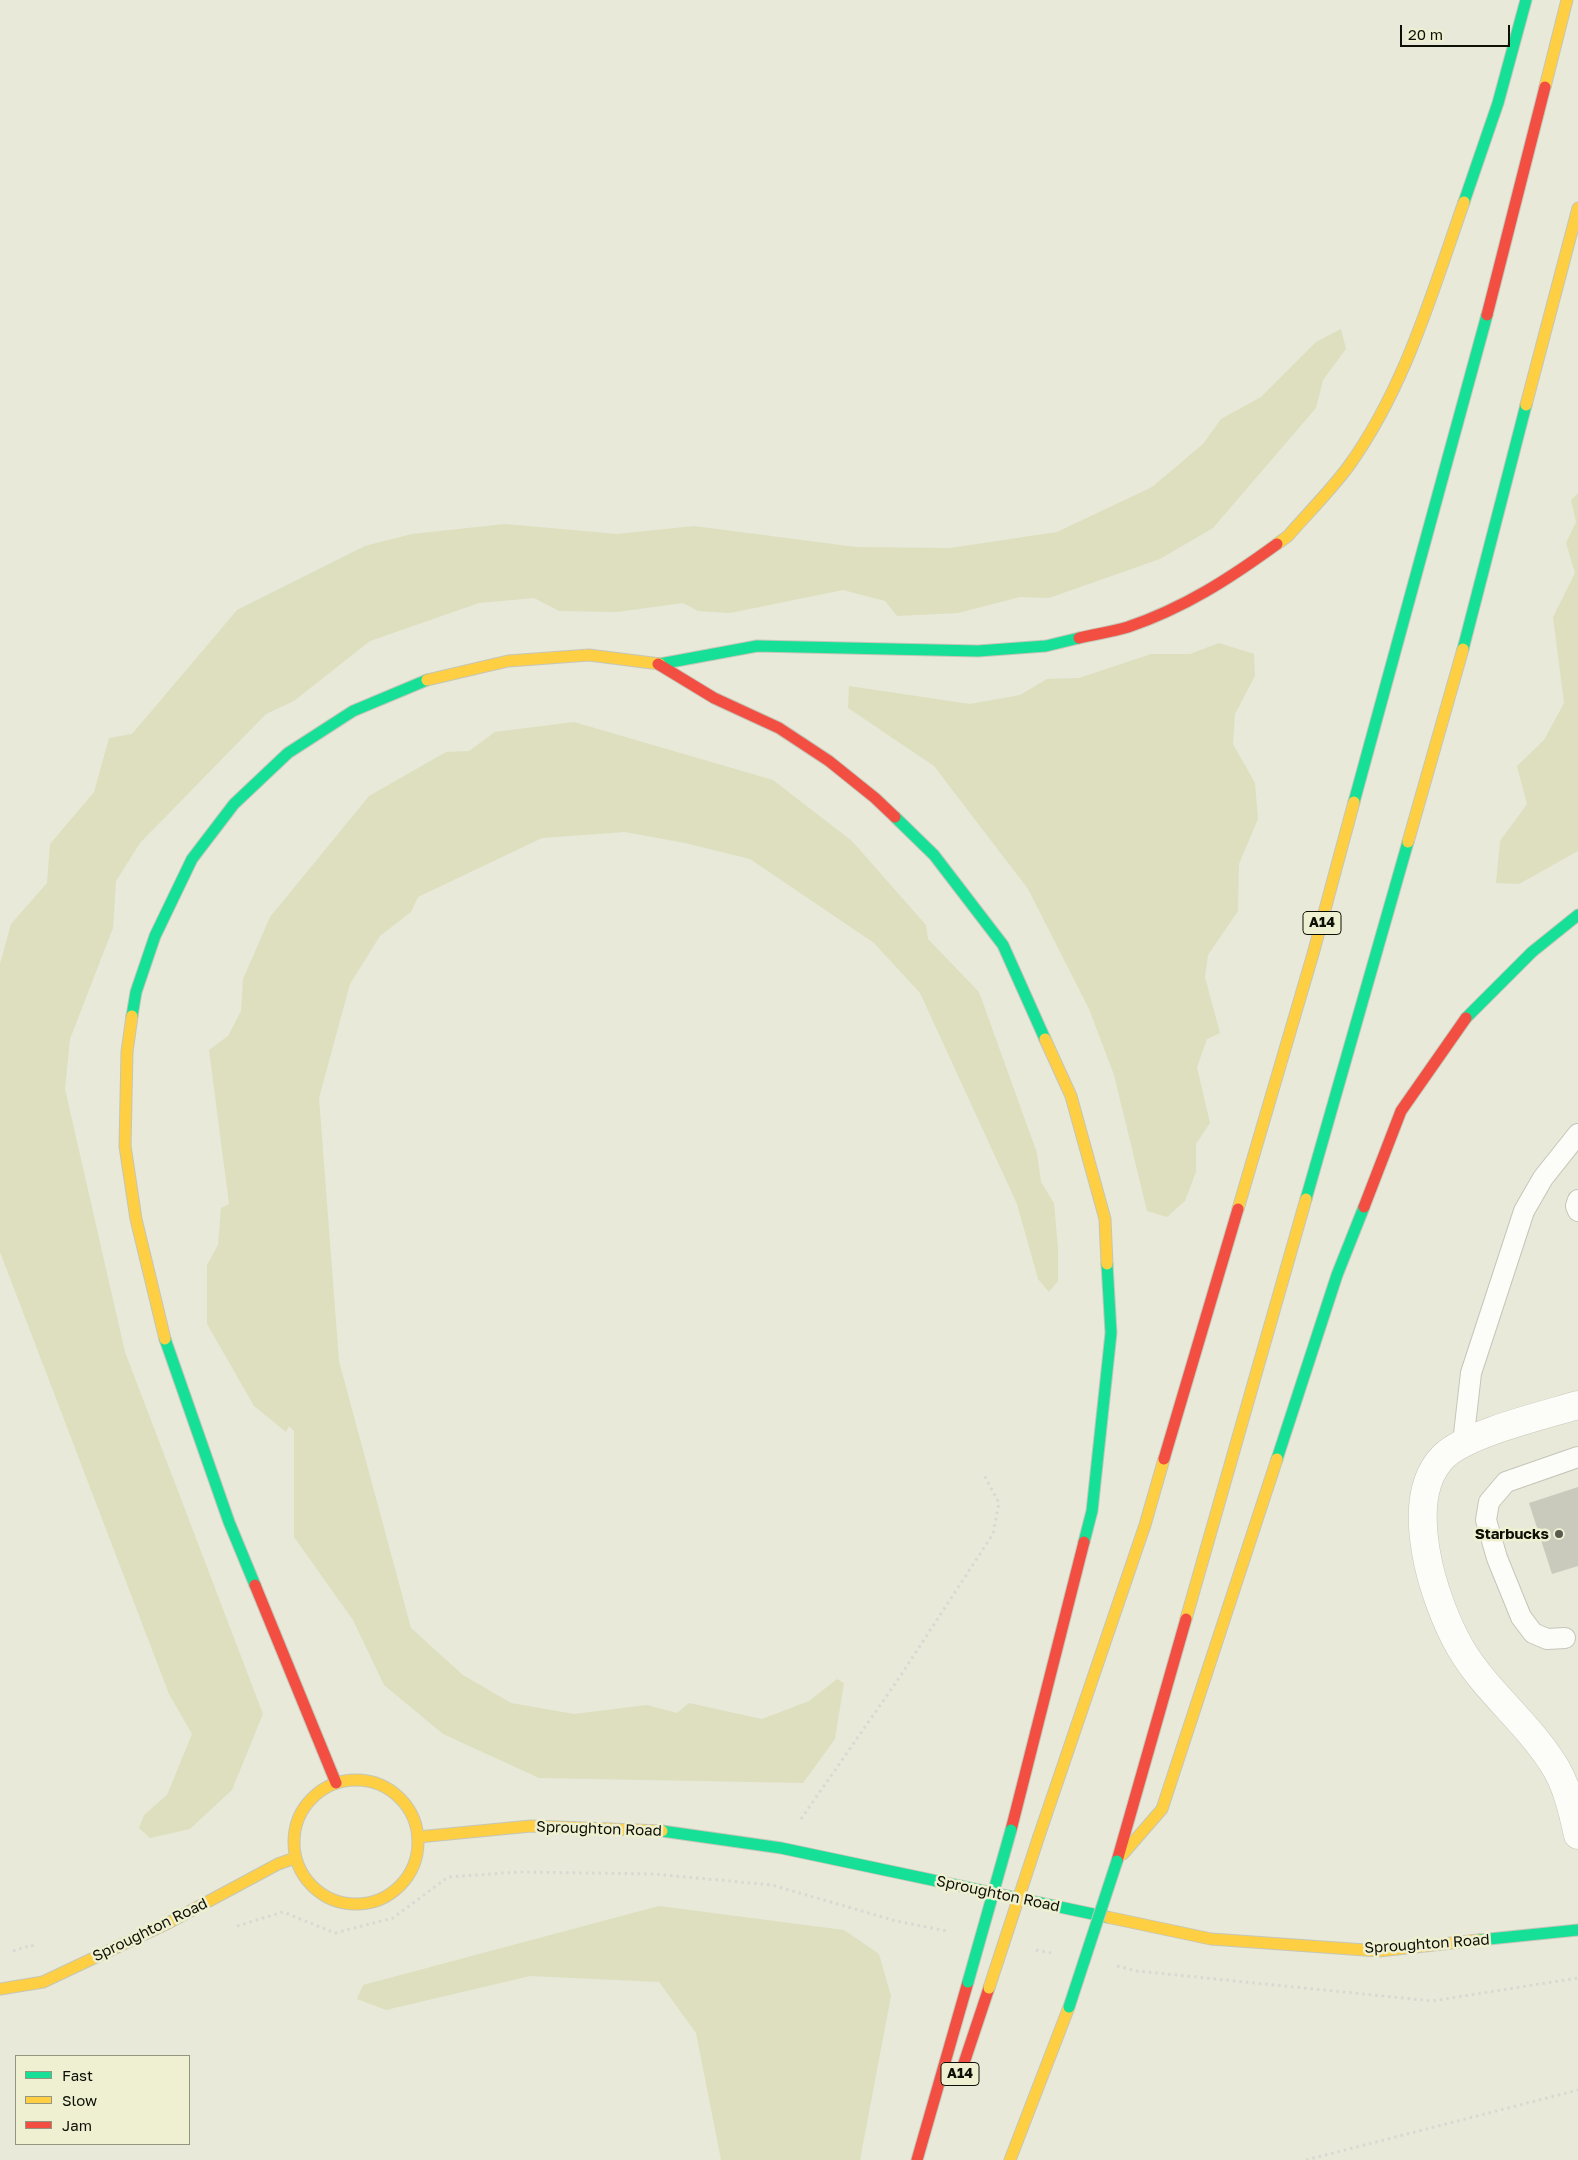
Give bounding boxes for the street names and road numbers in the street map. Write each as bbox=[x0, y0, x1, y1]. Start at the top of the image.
road number: A14 bbox=[1303, 911, 1341, 934]
street label: Sproughton Road bbox=[536, 1818, 662, 1840]
street label: Sproughton Road bbox=[935, 1872, 1061, 1916]
street label: Sproughton Road bbox=[90, 1894, 210, 1966]
street label: Sproughton Road bbox=[1364, 1931, 1490, 1957]
road number: A14 bbox=[941, 2062, 979, 2086]

